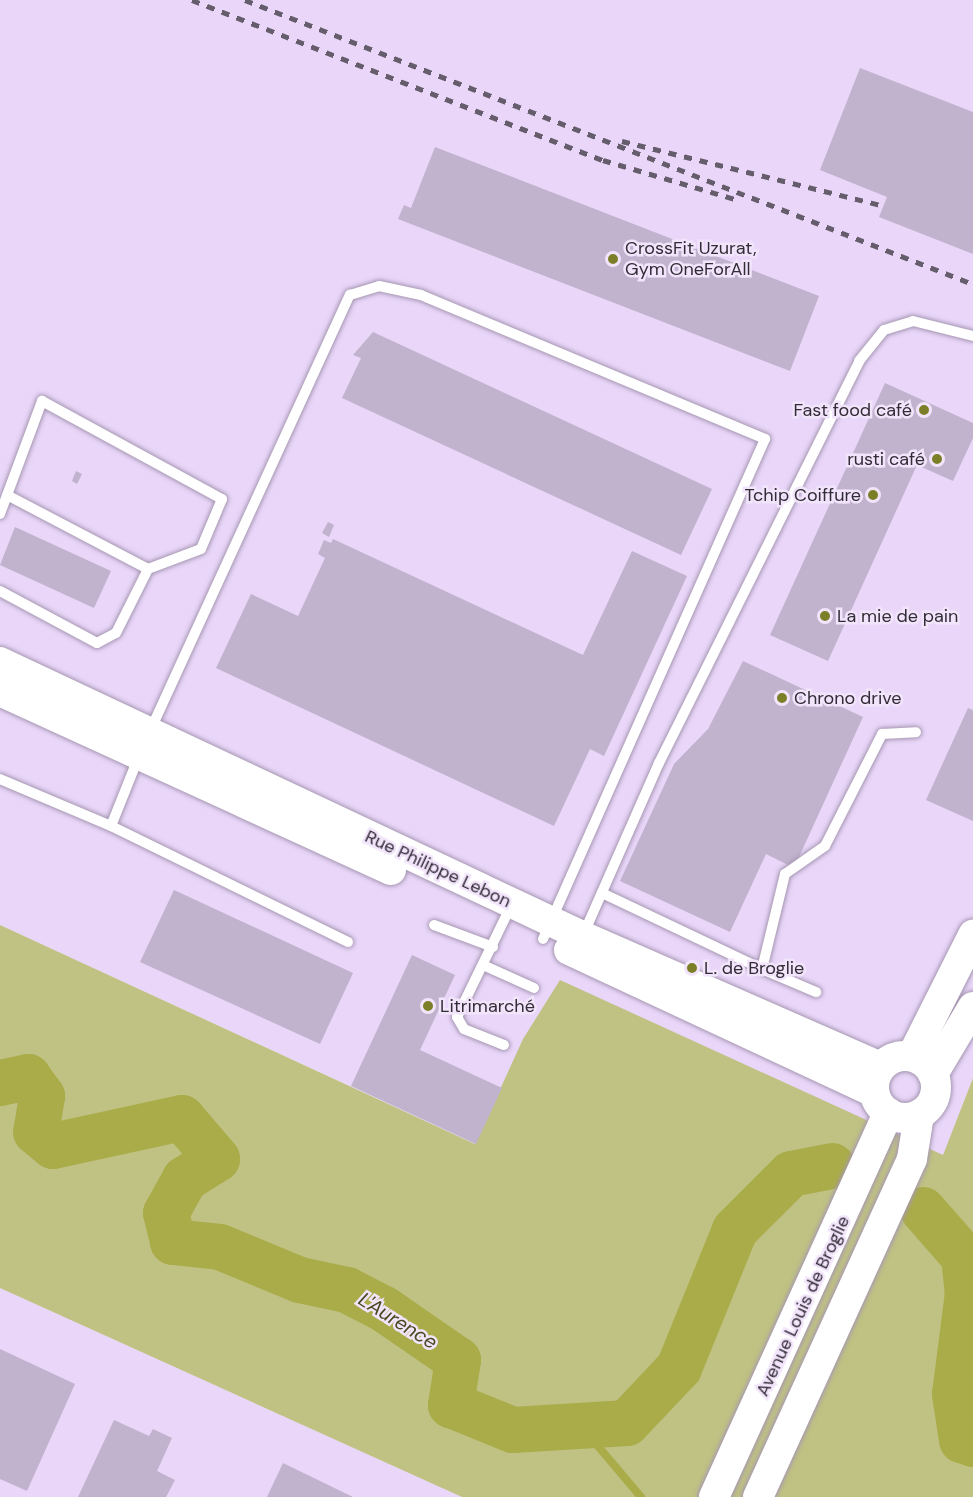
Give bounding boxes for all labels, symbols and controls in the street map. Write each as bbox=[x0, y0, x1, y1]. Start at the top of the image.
place label: CrossFit Uzurat, Gym OneForAll bbox=[625, 238, 757, 280]
marker: CrossFit Uzurat, Gym OneForAll bbox=[606, 252, 620, 266]
place label: Fast food café bbox=[793, 399, 912, 421]
marker: Fast food café bbox=[917, 403, 931, 417]
place label: rusti café bbox=[847, 448, 925, 470]
marker: rusti café bbox=[930, 452, 944, 466]
place label: Tchip Coiffure bbox=[745, 484, 861, 506]
marker: Tchip Coiffure bbox=[866, 488, 880, 502]
place label: La mie de pain bbox=[837, 605, 958, 627]
marker: La mie de pain bbox=[818, 609, 832, 623]
place label: Chrono drive bbox=[794, 687, 902, 709]
marker: Chrono drive bbox=[775, 691, 789, 705]
street label: Rue Philippe Lebon bbox=[362, 826, 514, 912]
place label: L. de Broglie bbox=[704, 957, 804, 979]
marker: L. de Broglie bbox=[685, 961, 699, 975]
place label: Litrimarché bbox=[440, 995, 535, 1017]
marker: Litrimarché bbox=[421, 999, 435, 1013]
street label: Avenue Louis de Broglie bbox=[752, 1212, 854, 1400]
water label: L'Aurence bbox=[354, 1287, 442, 1355]

